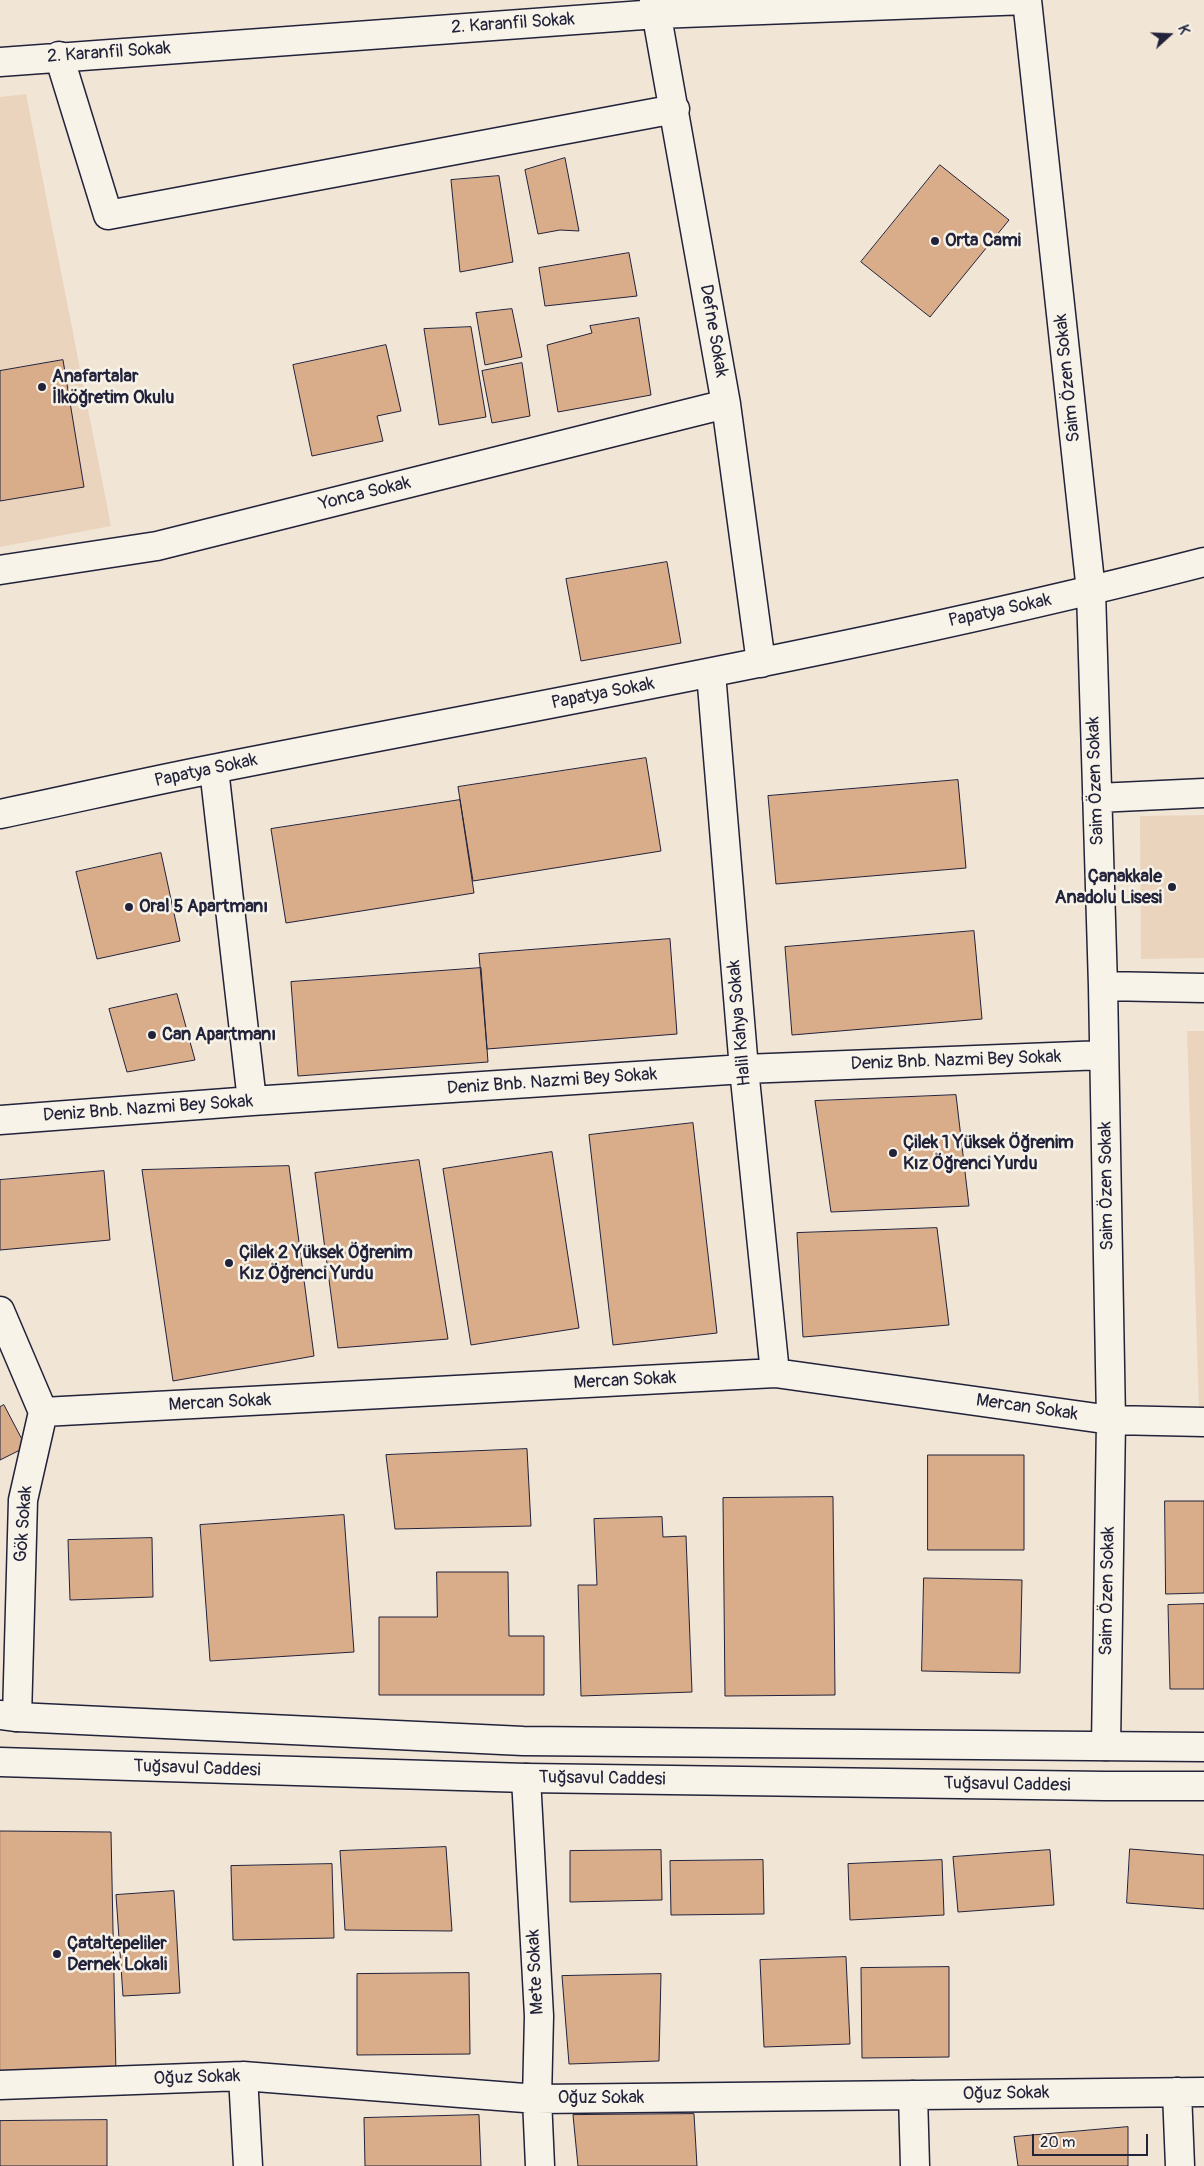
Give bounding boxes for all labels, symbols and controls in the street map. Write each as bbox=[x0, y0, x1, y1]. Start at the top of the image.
street label: 2. Karanfil Sokak bbox=[450, 9, 576, 39]
north arrow bbox=[1144, 10, 1194, 60]
text: K bbox=[1174, 23, 1193, 37]
street label: 2. Karanfil Sokak bbox=[46, 38, 172, 68]
place label: Orta Cami bbox=[945, 230, 1021, 252]
marker: Orta Cami bbox=[929, 235, 941, 247]
street label: Defne Sokak bbox=[694, 283, 732, 379]
street label: Saim Özen Sokak bbox=[1051, 313, 1085, 443]
place label: Anafartalar İlköğretim Okulu bbox=[52, 366, 174, 408]
marker: Anafartalar İlköğretim Okulu bbox=[36, 381, 48, 393]
street label: Yonca Sokak bbox=[317, 472, 413, 516]
street label: Papatya Sokak bbox=[947, 590, 1053, 632]
street label: Papatya Sokak bbox=[550, 673, 656, 715]
street label: Saim Özen Sokak bbox=[1083, 716, 1109, 846]
street label: Papatya Sokak bbox=[153, 750, 259, 792]
place label: Çanakkale Anadolu Lisesi bbox=[1055, 866, 1162, 909]
marker: Çanakkale Anadolu Lisesi bbox=[1166, 881, 1178, 893]
place label: Oral 5 Apartmanı bbox=[139, 896, 268, 918]
marker: Oral 5 Apartmanı bbox=[123, 901, 135, 913]
street label: Halil Kahya Sokak bbox=[724, 959, 756, 1087]
place label: Can Apartmanı bbox=[162, 1024, 276, 1046]
marker: Can Apartmanı bbox=[146, 1029, 158, 1041]
street label: Deniz Bnb. Nazmi Bey Sokak bbox=[850, 1047, 1062, 1075]
street label: Deniz Bnb. Nazmi Bey Sokak bbox=[446, 1064, 658, 1100]
street label: Deniz Bnb. Nazmi Bey Sokak bbox=[42, 1091, 254, 1127]
street label: Saim Özen Sokak bbox=[1095, 1121, 1119, 1251]
place label: Çilek 1 Yüksek Öğrenim Kız Öğrenci Yurdu bbox=[903, 1132, 1074, 1174]
marker: Çilek 1 Yüksek Öğrenim Kız Öğrenci Yurdu bbox=[887, 1147, 899, 1159]
place label: Çilek 2 Yüksek Öğrenim Kız Öğrenci Yurdu bbox=[239, 1242, 413, 1284]
marker: Çilek 2 Yüksek Öğrenim Kız Öğrenci Yurdu bbox=[223, 1257, 235, 1269]
street label: Mercan Sokak bbox=[573, 1368, 677, 1394]
street label: Mercan Sokak bbox=[168, 1390, 272, 1416]
street label: Mercan Sokak bbox=[975, 1390, 1079, 1426]
street label: Gök Sokak bbox=[11, 1485, 37, 1563]
street label: Saim Özen Sokak bbox=[1096, 1526, 1120, 1656]
street label: Tuğsavul Caddesi bbox=[133, 1756, 261, 1782]
street label: Tuğsavul Caddesi bbox=[538, 1767, 666, 1791]
street label: Tuğsavul Caddesi bbox=[943, 1773, 1071, 1797]
street label: Mete Sokak bbox=[523, 1929, 549, 2015]
place label: Çataltepeliler Dernek Lokali bbox=[67, 1933, 167, 1976]
marker: Çataltepeliler Dernek Lokali bbox=[51, 1948, 63, 1960]
street label: Oğuz Sokak bbox=[153, 2066, 241, 2090]
street label: Oğuz Sokak bbox=[962, 2082, 1050, 2106]
street label: Oğuz Sokak bbox=[558, 2087, 644, 2109]
scale bar bbox=[1034, 2124, 1150, 2156]
text: 20 m bbox=[1040, 2133, 1075, 2152]

